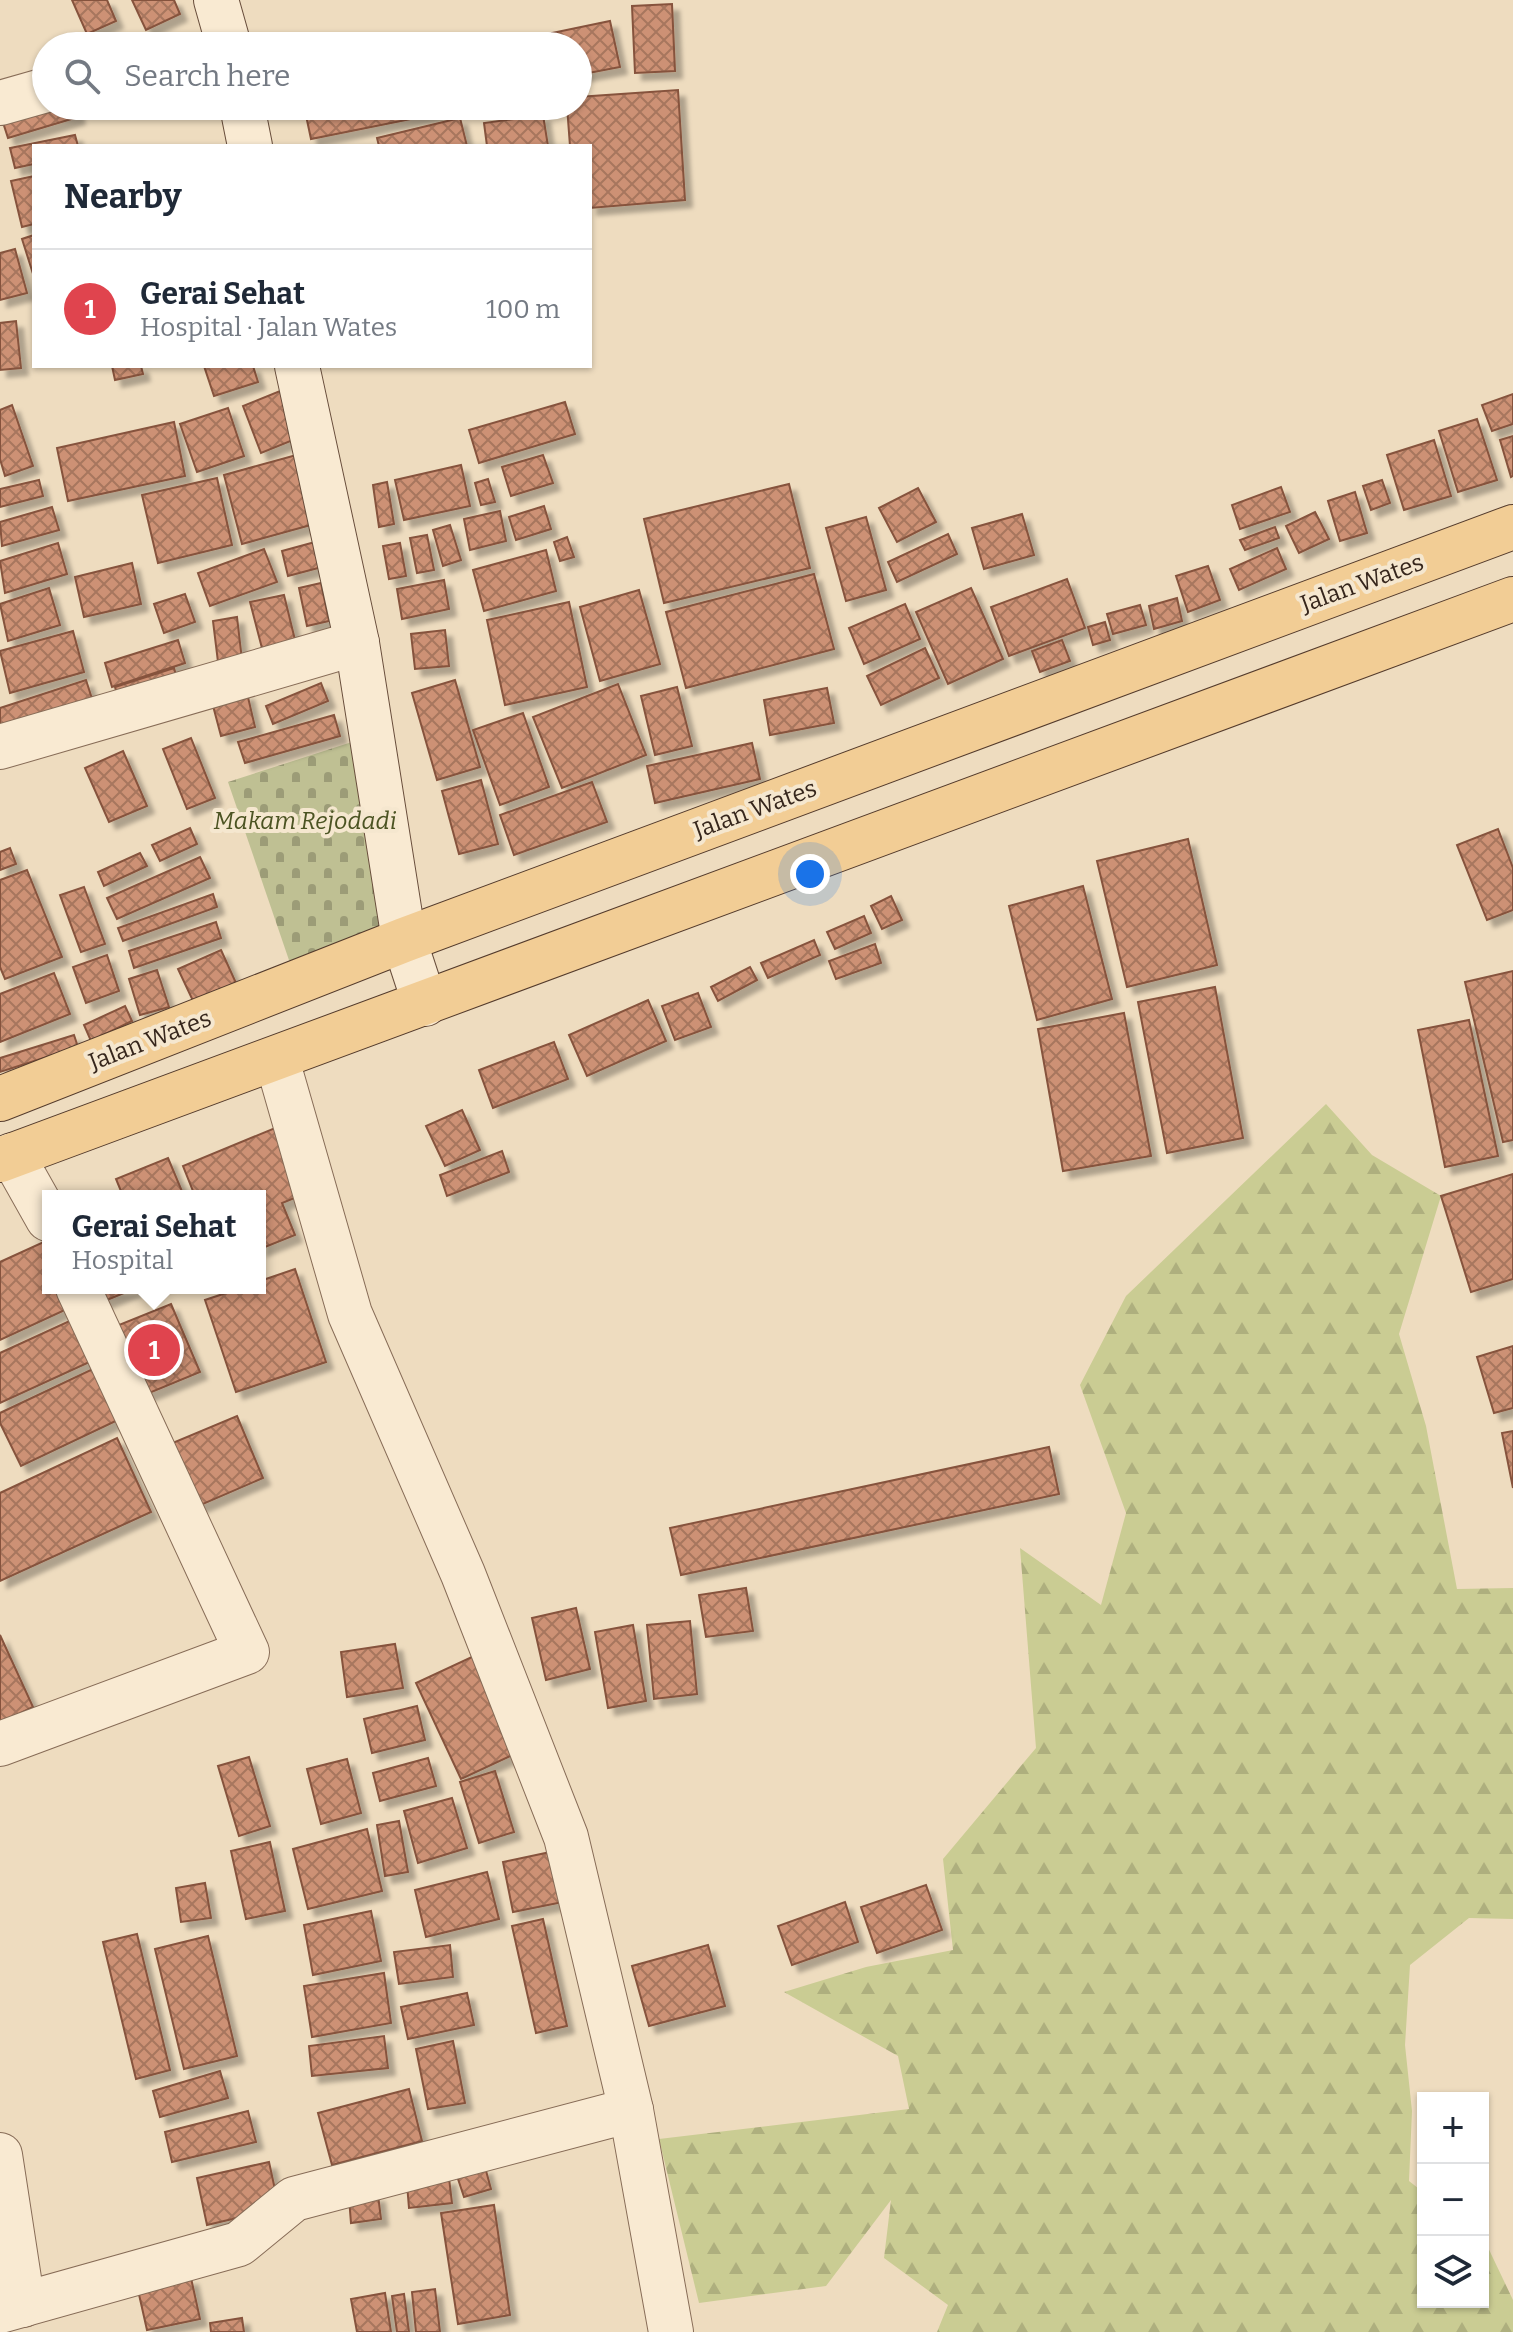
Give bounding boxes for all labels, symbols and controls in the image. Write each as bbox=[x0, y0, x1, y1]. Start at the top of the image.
search box bbox=[32, 32, 592, 120]
icon: search bbox=[60, 54, 104, 98]
text: Search here bbox=[124, 58, 291, 94]
text: Nearby bbox=[64, 176, 182, 217]
text: Gerai Sehat bbox=[140, 276, 305, 312]
text: 1 bbox=[84, 294, 96, 325]
text: 100 m bbox=[486, 294, 560, 325]
text: Hospital · Jalan Wates bbox=[140, 312, 397, 343]
street label: Jalan Wates bbox=[1296, 548, 1427, 619]
street label: Jalan Wates bbox=[689, 774, 820, 845]
park label: Makam Rejodadi bbox=[213, 807, 397, 835]
your location bbox=[790, 854, 830, 894]
street label: Jalan Wates bbox=[84, 1004, 215, 1077]
popup bbox=[42, 1190, 266, 1294]
text: Gerai Sehat bbox=[71, 1209, 237, 1245]
text: Hospital bbox=[71, 1245, 173, 1276]
pin: 1 bbox=[128, 1320, 180, 1380]
map controls bbox=[1417, 2092, 1489, 2308]
button: + bbox=[1417, 2092, 1489, 2164]
button: − bbox=[1417, 2164, 1489, 2236]
button: layers bbox=[1417, 2236, 1489, 2308]

